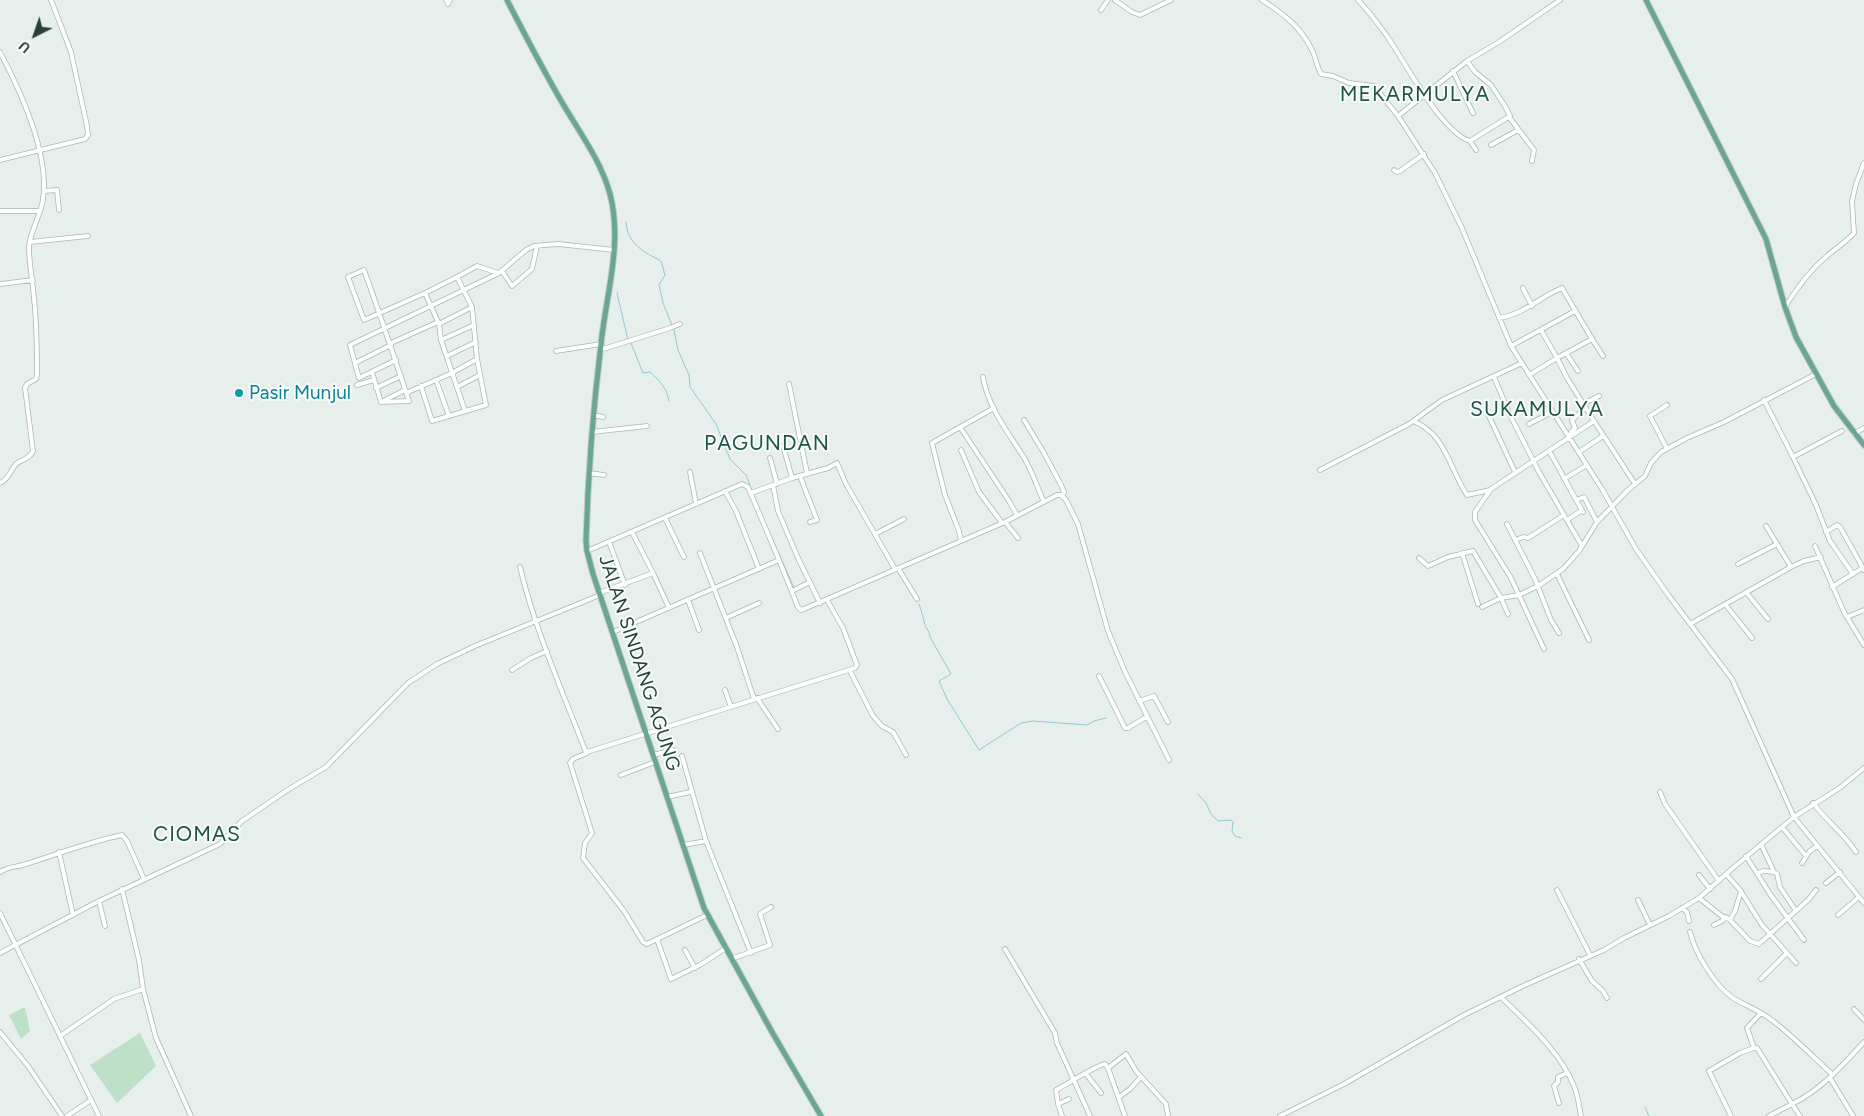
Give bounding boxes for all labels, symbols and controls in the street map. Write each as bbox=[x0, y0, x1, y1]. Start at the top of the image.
north arrow bbox=[10, 10, 60, 60]
text: U bbox=[16, 37, 34, 56]
district label: MEKARMULYA bbox=[1338, 82, 1492, 108]
place label: Pasir Munjul bbox=[249, 382, 351, 404]
marker: Pasir Munjul bbox=[233, 387, 245, 399]
district label: SUKAMULYA bbox=[1469, 397, 1605, 423]
district label: PAGUNDAN bbox=[703, 431, 831, 457]
street label: JALAN SINDANG AGUNG bbox=[593, 552, 685, 774]
district label: CIOMAS bbox=[152, 822, 242, 848]

